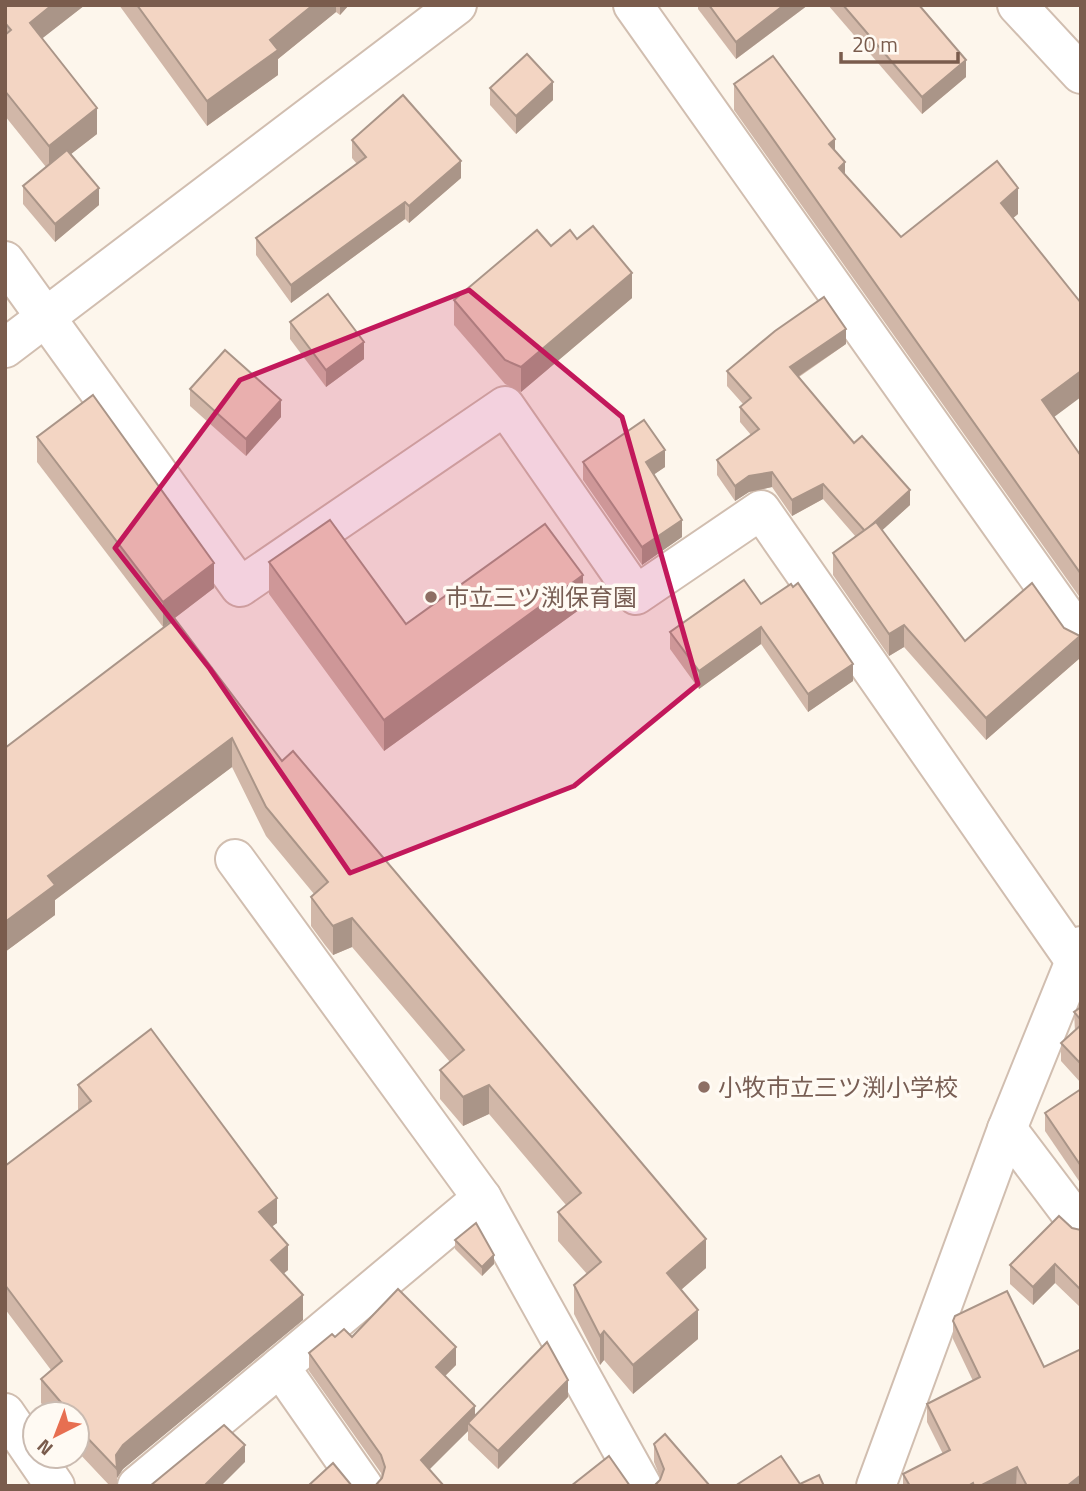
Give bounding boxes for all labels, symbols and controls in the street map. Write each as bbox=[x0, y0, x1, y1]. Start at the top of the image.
scale bar bbox=[841, 21, 958, 65]
text: 20 m bbox=[852, 28, 898, 60]
place label: 市立三ツ渕保育園 bbox=[445, 579, 637, 615]
marker: 市立三ツ渕保育園 bbox=[423, 589, 439, 605]
place label: 小牧市立三ツ渕小学校 bbox=[718, 1069, 958, 1105]
marker: 小牧市立三ツ渕小学校 bbox=[696, 1079, 712, 1095]
north arrow bbox=[21, 1400, 91, 1470]
text: N bbox=[30, 1433, 59, 1463]

